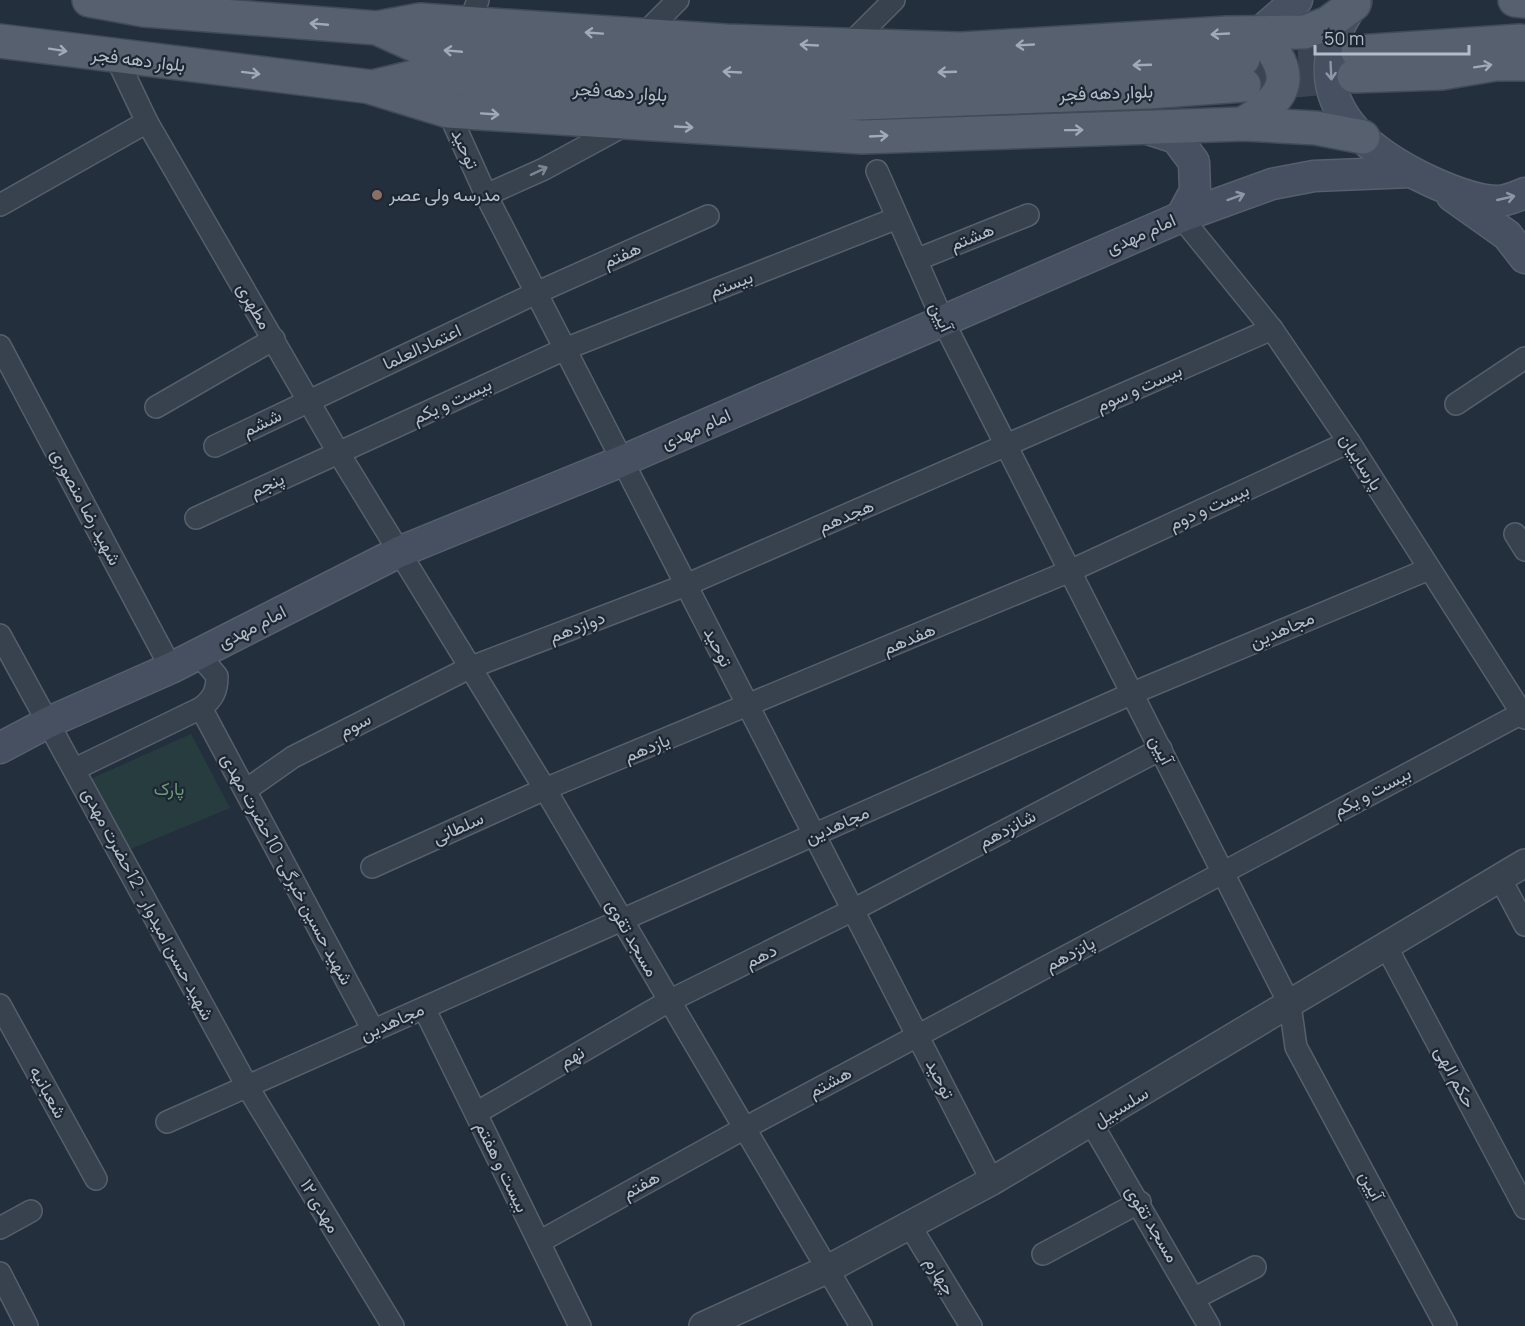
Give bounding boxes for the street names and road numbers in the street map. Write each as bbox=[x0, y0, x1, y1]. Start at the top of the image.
street label: بلوار دهه فجر bbox=[89, 41, 186, 77]
street label: بلوار دهه فجر bbox=[571, 76, 668, 106]
street label: بلوار دهه فجر bbox=[1057, 78, 1154, 106]
street label: توحید bbox=[446, 125, 485, 173]
street label: امام مهدی bbox=[1102, 207, 1180, 260]
street label: هشتم bbox=[946, 216, 998, 257]
street label: هفتم bbox=[599, 235, 645, 274]
street label: بیستم bbox=[705, 264, 756, 303]
street label: مطهری bbox=[232, 278, 278, 333]
street label: آیین bbox=[925, 298, 960, 337]
street label: اعتمادالعلما bbox=[378, 317, 465, 375]
street label: بیست و سوم bbox=[1092, 357, 1186, 418]
street label: بیست و یکم bbox=[408, 371, 496, 430]
street label: ششم bbox=[238, 402, 286, 443]
street label: امام مهدی bbox=[657, 402, 735, 455]
street label: پارساییان bbox=[1334, 428, 1389, 495]
street label: شهید رضا منصوری bbox=[46, 444, 128, 569]
street label: پنجم bbox=[245, 466, 288, 503]
street label: بیست و دوم bbox=[1164, 477, 1253, 536]
street label: هجدهم bbox=[814, 493, 878, 538]
street label: امام مهدی bbox=[213, 599, 290, 654]
street label: دوازدهم bbox=[545, 604, 608, 649]
street label: مجاهدین bbox=[1246, 605, 1318, 653]
street label: هفدهم bbox=[879, 616, 939, 661]
street label: توحید bbox=[699, 623, 739, 671]
street label: سوم bbox=[334, 706, 375, 743]
street label: یازدهم bbox=[620, 727, 674, 768]
street label: آیین bbox=[1144, 730, 1180, 770]
street label: شهید حسین خبرگی- 10حضرت مهدی bbox=[216, 748, 359, 989]
street label: بیست و یکم bbox=[1328, 761, 1415, 823]
street label: شهید حسن امیدوار - 12حضرت مهدی bbox=[77, 783, 221, 1024]
street label: مجاهدین bbox=[801, 799, 872, 849]
street label: شانزدهم bbox=[973, 803, 1040, 854]
street label: سلطانی bbox=[428, 805, 487, 849]
street label: مسجد تقوی bbox=[601, 894, 665, 981]
street label: پانزدهم bbox=[1040, 930, 1099, 977]
street label: دهم bbox=[741, 937, 781, 974]
street label: مجاهدین bbox=[356, 996, 427, 1046]
street label: نهم bbox=[554, 1039, 589, 1074]
street label: حکم الهی bbox=[1429, 1041, 1482, 1112]
street label: توحید bbox=[921, 1055, 961, 1103]
street label: هشتم bbox=[804, 1060, 856, 1103]
street label: شعبانیه bbox=[25, 1061, 73, 1122]
street label: سلسبیل bbox=[1088, 1080, 1153, 1132]
street label: بیست و هفتم bbox=[470, 1117, 535, 1216]
street label: هفتم bbox=[617, 1164, 664, 1205]
street label: آیین bbox=[1354, 1166, 1390, 1206]
street label: مهدی ۱۲ bbox=[295, 1174, 346, 1237]
street label: مسجد تقوی bbox=[1120, 1181, 1185, 1266]
street label: چهارم bbox=[919, 1252, 962, 1300]

